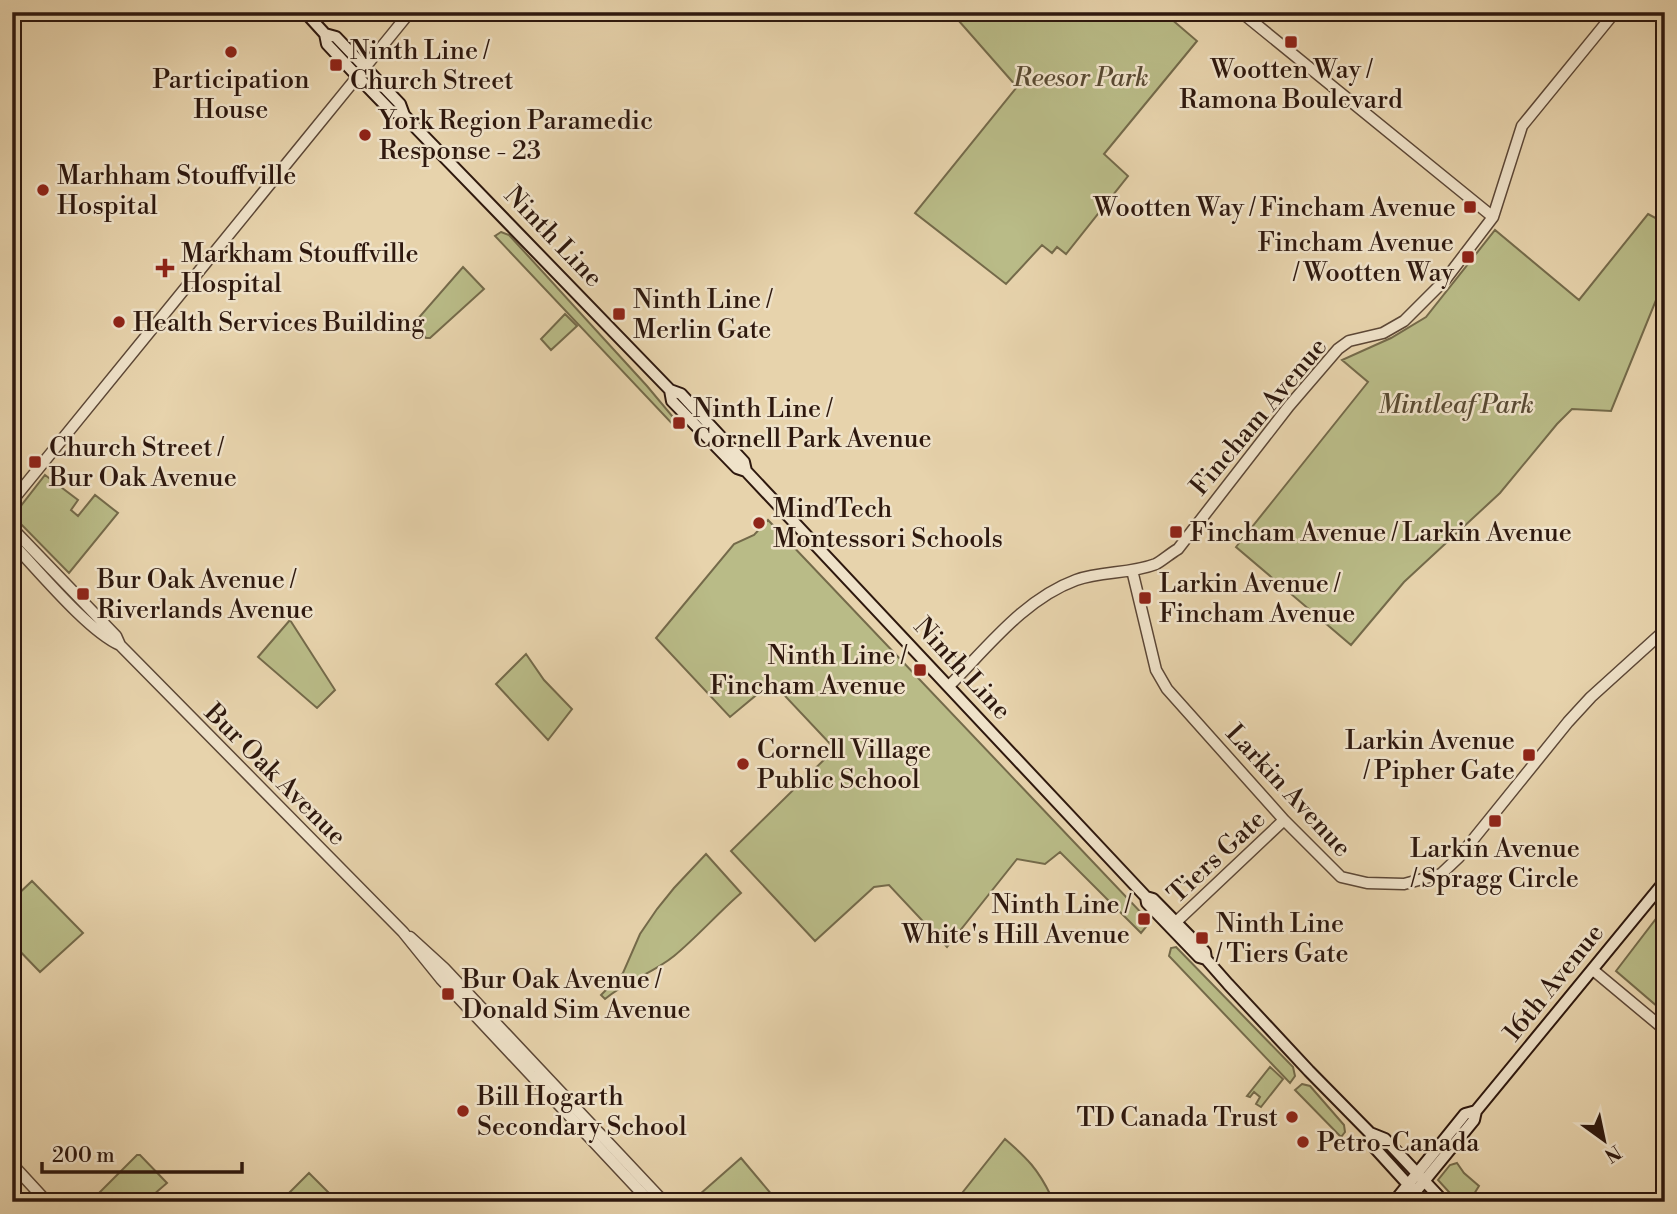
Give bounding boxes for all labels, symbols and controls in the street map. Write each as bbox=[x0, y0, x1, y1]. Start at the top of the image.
marker: Wootten Way / Ramona Boulevard bbox=[1283, 34, 1299, 50]
place label: Ninth Line / Church Street bbox=[350, 35, 514, 97]
marker: Participation House bbox=[223, 44, 239, 60]
place label: Wootten Way / Ramona Boulevard bbox=[1179, 54, 1403, 116]
marker: Ninth Line / Church Street bbox=[328, 57, 344, 73]
park label: Reesor Park bbox=[1012, 62, 1149, 94]
place label: Participation House bbox=[152, 64, 310, 126]
place label: York Region Paramedic Response - 23 bbox=[377, 105, 653, 167]
marker: York Region Paramedic Response - 23 bbox=[357, 127, 373, 143]
place label: Marhham Stouffville Hospital bbox=[57, 160, 296, 222]
street label: Ninth Line bbox=[497, 179, 609, 294]
marker: Marhham Stouffville Hospital bbox=[35, 182, 51, 198]
place label: Wootten Way / Fincham Avenue bbox=[1093, 192, 1456, 224]
marker: Wootten Way / Fincham Avenue bbox=[1462, 199, 1478, 215]
place label: Fincham Avenue / Wootten Way bbox=[1258, 227, 1454, 289]
place label: Markham Stouffville Hospital bbox=[181, 238, 419, 300]
marker: Fincham Avenue / Wootten Way bbox=[1460, 249, 1476, 265]
marker: Markham Stouffville Hospital bbox=[155, 258, 175, 278]
place label: Ninth Line / Merlin Gate bbox=[633, 284, 774, 346]
marker: Ninth Line / Merlin Gate bbox=[611, 306, 627, 322]
place label: Health Services Building bbox=[133, 307, 425, 339]
marker: Health Services Building bbox=[111, 314, 127, 330]
street label: Fincham Avenue bbox=[1183, 331, 1334, 502]
park label: Mintleaf Park bbox=[1378, 389, 1534, 421]
place label: Ninth Line / Cornell Park Avenue bbox=[693, 393, 932, 455]
marker: Ninth Line / Cornell Park Avenue bbox=[671, 415, 687, 431]
place label: Church Street / Bur Oak Avenue bbox=[48, 432, 237, 494]
marker: Church Street / Bur Oak Avenue bbox=[27, 454, 43, 470]
place label: MindTech Montessori Schools bbox=[773, 493, 1003, 555]
marker: MindTech Montessori Schools bbox=[751, 515, 767, 531]
place label: Fincham Avenue / Larkin Avenue bbox=[1190, 517, 1572, 549]
marker: Fincham Avenue / Larkin Avenue bbox=[1168, 524, 1184, 540]
place label: Bur Oak Avenue / Riverlands Avenue bbox=[96, 564, 314, 626]
place label: Larkin Avenue / Fincham Avenue bbox=[1159, 568, 1355, 630]
marker: Bur Oak Avenue / Riverlands Avenue bbox=[75, 586, 91, 602]
marker: Larkin Avenue / Fincham Avenue bbox=[1137, 590, 1153, 606]
street label: Ninth Line bbox=[907, 611, 1018, 726]
place label: Ninth Line / Fincham Avenue bbox=[710, 640, 908, 702]
marker: Ninth Line / Fincham Avenue bbox=[912, 662, 928, 678]
street label: Bur Oak Avenue bbox=[197, 696, 353, 852]
street label: Larkin Avenue bbox=[1219, 718, 1358, 864]
place label: Larkin Avenue / Pipher Gate bbox=[1345, 725, 1515, 787]
place label: Cornell Village Public School bbox=[757, 734, 931, 796]
marker: Larkin Avenue / Pipher Gate bbox=[1521, 747, 1537, 763]
marker: Cornell Village Public School bbox=[735, 756, 751, 772]
street label: Tiers Gate bbox=[1161, 803, 1272, 910]
marker: Larkin Avenue / Spragg Circle bbox=[1487, 813, 1503, 829]
place label: Larkin Avenue / Spragg Circle bbox=[1410, 833, 1580, 895]
place label: Ninth Line / White's Hill Avenue bbox=[901, 889, 1132, 951]
place label: Ninth Line / Tiers Gate bbox=[1215, 908, 1349, 970]
marker: Ninth Line / White's Hill Avenue bbox=[1136, 911, 1152, 927]
street label: 16th Avenue bbox=[1497, 917, 1611, 1048]
marker: Ninth Line / Tiers Gate bbox=[1194, 930, 1210, 946]
place label: Bur Oak Avenue / Donald Sim Avenue bbox=[461, 964, 691, 1026]
marker: Bur Oak Avenue / Donald Sim Avenue bbox=[440, 986, 456, 1002]
place label: Bill Hogarth Secondary School bbox=[476, 1081, 687, 1143]
place label: TD Canada Trust bbox=[1076, 1102, 1278, 1134]
marker: Bill Hogarth Secondary School bbox=[455, 1103, 471, 1119]
north arrow bbox=[1568, 1106, 1638, 1176]
marker: TD Canada Trust bbox=[1284, 1109, 1300, 1125]
place label: Petro-Canada bbox=[1317, 1127, 1480, 1159]
scale bar bbox=[42, 1130, 242, 1174]
marker: Petro-Canada bbox=[1295, 1134, 1311, 1150]
text: N bbox=[1600, 1139, 1626, 1168]
text: 200 m bbox=[52, 1143, 115, 1169]

